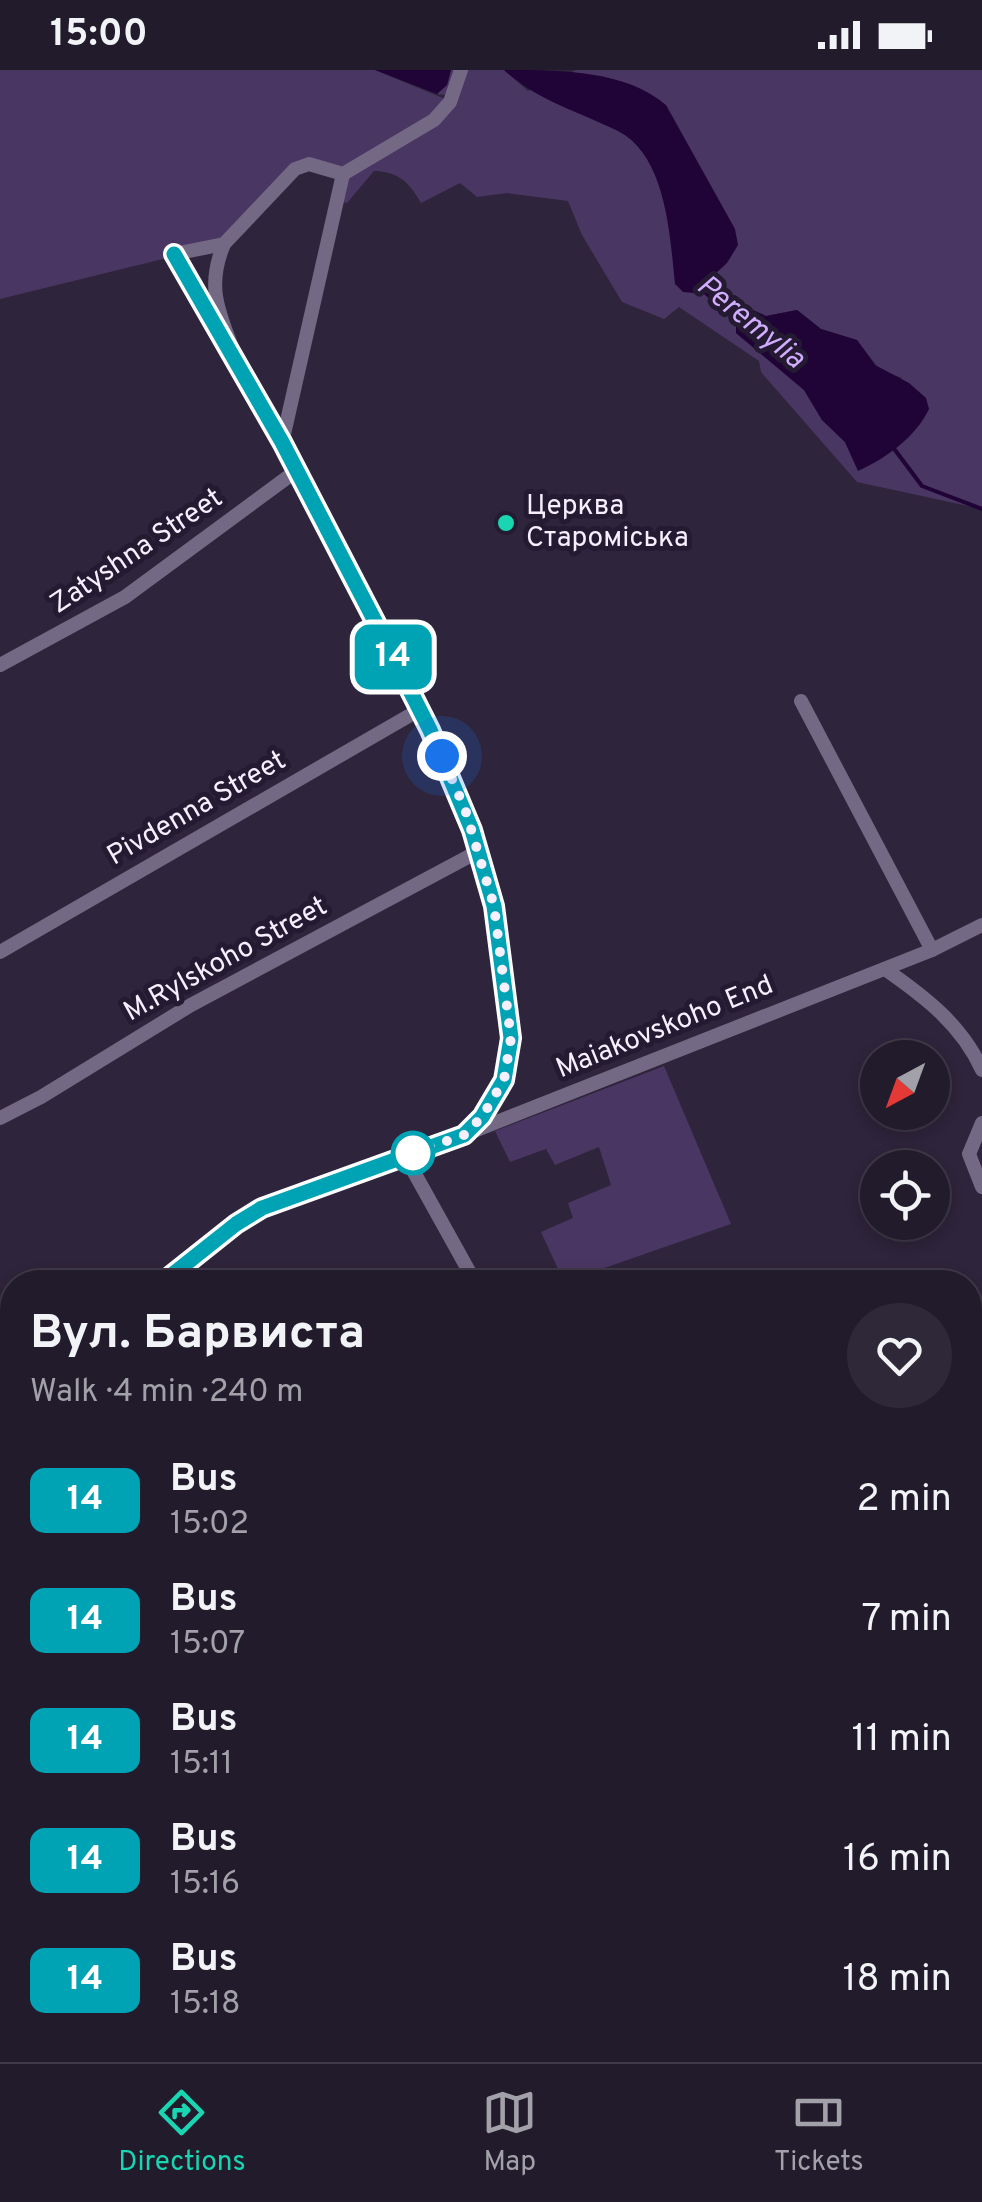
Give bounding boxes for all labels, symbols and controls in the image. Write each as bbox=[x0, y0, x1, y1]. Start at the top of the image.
text: 15:00 bbox=[50, 11, 148, 60]
water label: Peremylia bbox=[688, 268, 812, 378]
street label: Zatyshna Street bbox=[44, 481, 230, 623]
place label: Церква Староміська bbox=[526, 489, 689, 557]
marker: Церква Староміська bbox=[495, 512, 517, 534]
line badge: 14 bbox=[348, 624, 438, 690]
text: 14 bbox=[375, 635, 411, 679]
your location bbox=[417, 731, 467, 781]
street label: Pivdenna Street bbox=[101, 743, 293, 875]
street label: M.Rylskoho Street bbox=[118, 889, 334, 1031]
street label: Maiakovskoho End bbox=[551, 968, 779, 1088]
north arrow bbox=[860, 1040, 950, 1130]
map controls bbox=[860, 1040, 950, 1240]
unlabelled marker bbox=[392, 1132, 434, 1174]
button: locate bbox=[860, 1150, 950, 1240]
button: heart bbox=[847, 1303, 952, 1408]
text: Вул. Барвиста bbox=[30, 1305, 365, 1365]
text: Walk · 4 min · 240 m bbox=[30, 1373, 303, 1413]
text: Bus bbox=[170, 1456, 237, 1505]
text: 2 min bbox=[857, 1476, 952, 1525]
text: 14 bbox=[67, 1478, 103, 1522]
text: 15:02 bbox=[170, 1505, 249, 1545]
text: Bus bbox=[170, 1576, 237, 1625]
text: 7 min bbox=[862, 1596, 952, 1645]
text: 14 bbox=[67, 1598, 103, 1642]
text: 15:07 bbox=[170, 1625, 245, 1665]
text: Bus bbox=[170, 1696, 237, 1745]
text: 11 min bbox=[851, 1716, 952, 1765]
text: 14 bbox=[67, 1718, 103, 1762]
text: 15:11 bbox=[170, 1745, 233, 1785]
text: Bus bbox=[170, 1816, 237, 1865]
text: 16 min bbox=[843, 1836, 952, 1885]
text: 14 bbox=[67, 1838, 103, 1882]
text: 15:16 bbox=[170, 1865, 240, 1905]
text: Bus bbox=[170, 1936, 237, 1985]
text: 18 min bbox=[842, 1956, 952, 2005]
text: 14 bbox=[67, 1958, 103, 2002]
text: 15:18 bbox=[170, 1985, 241, 2025]
tab: Directions bbox=[118, 2085, 246, 2181]
tab: Map bbox=[482, 2085, 537, 2181]
tab: Tickets bbox=[774, 2085, 864, 2181]

